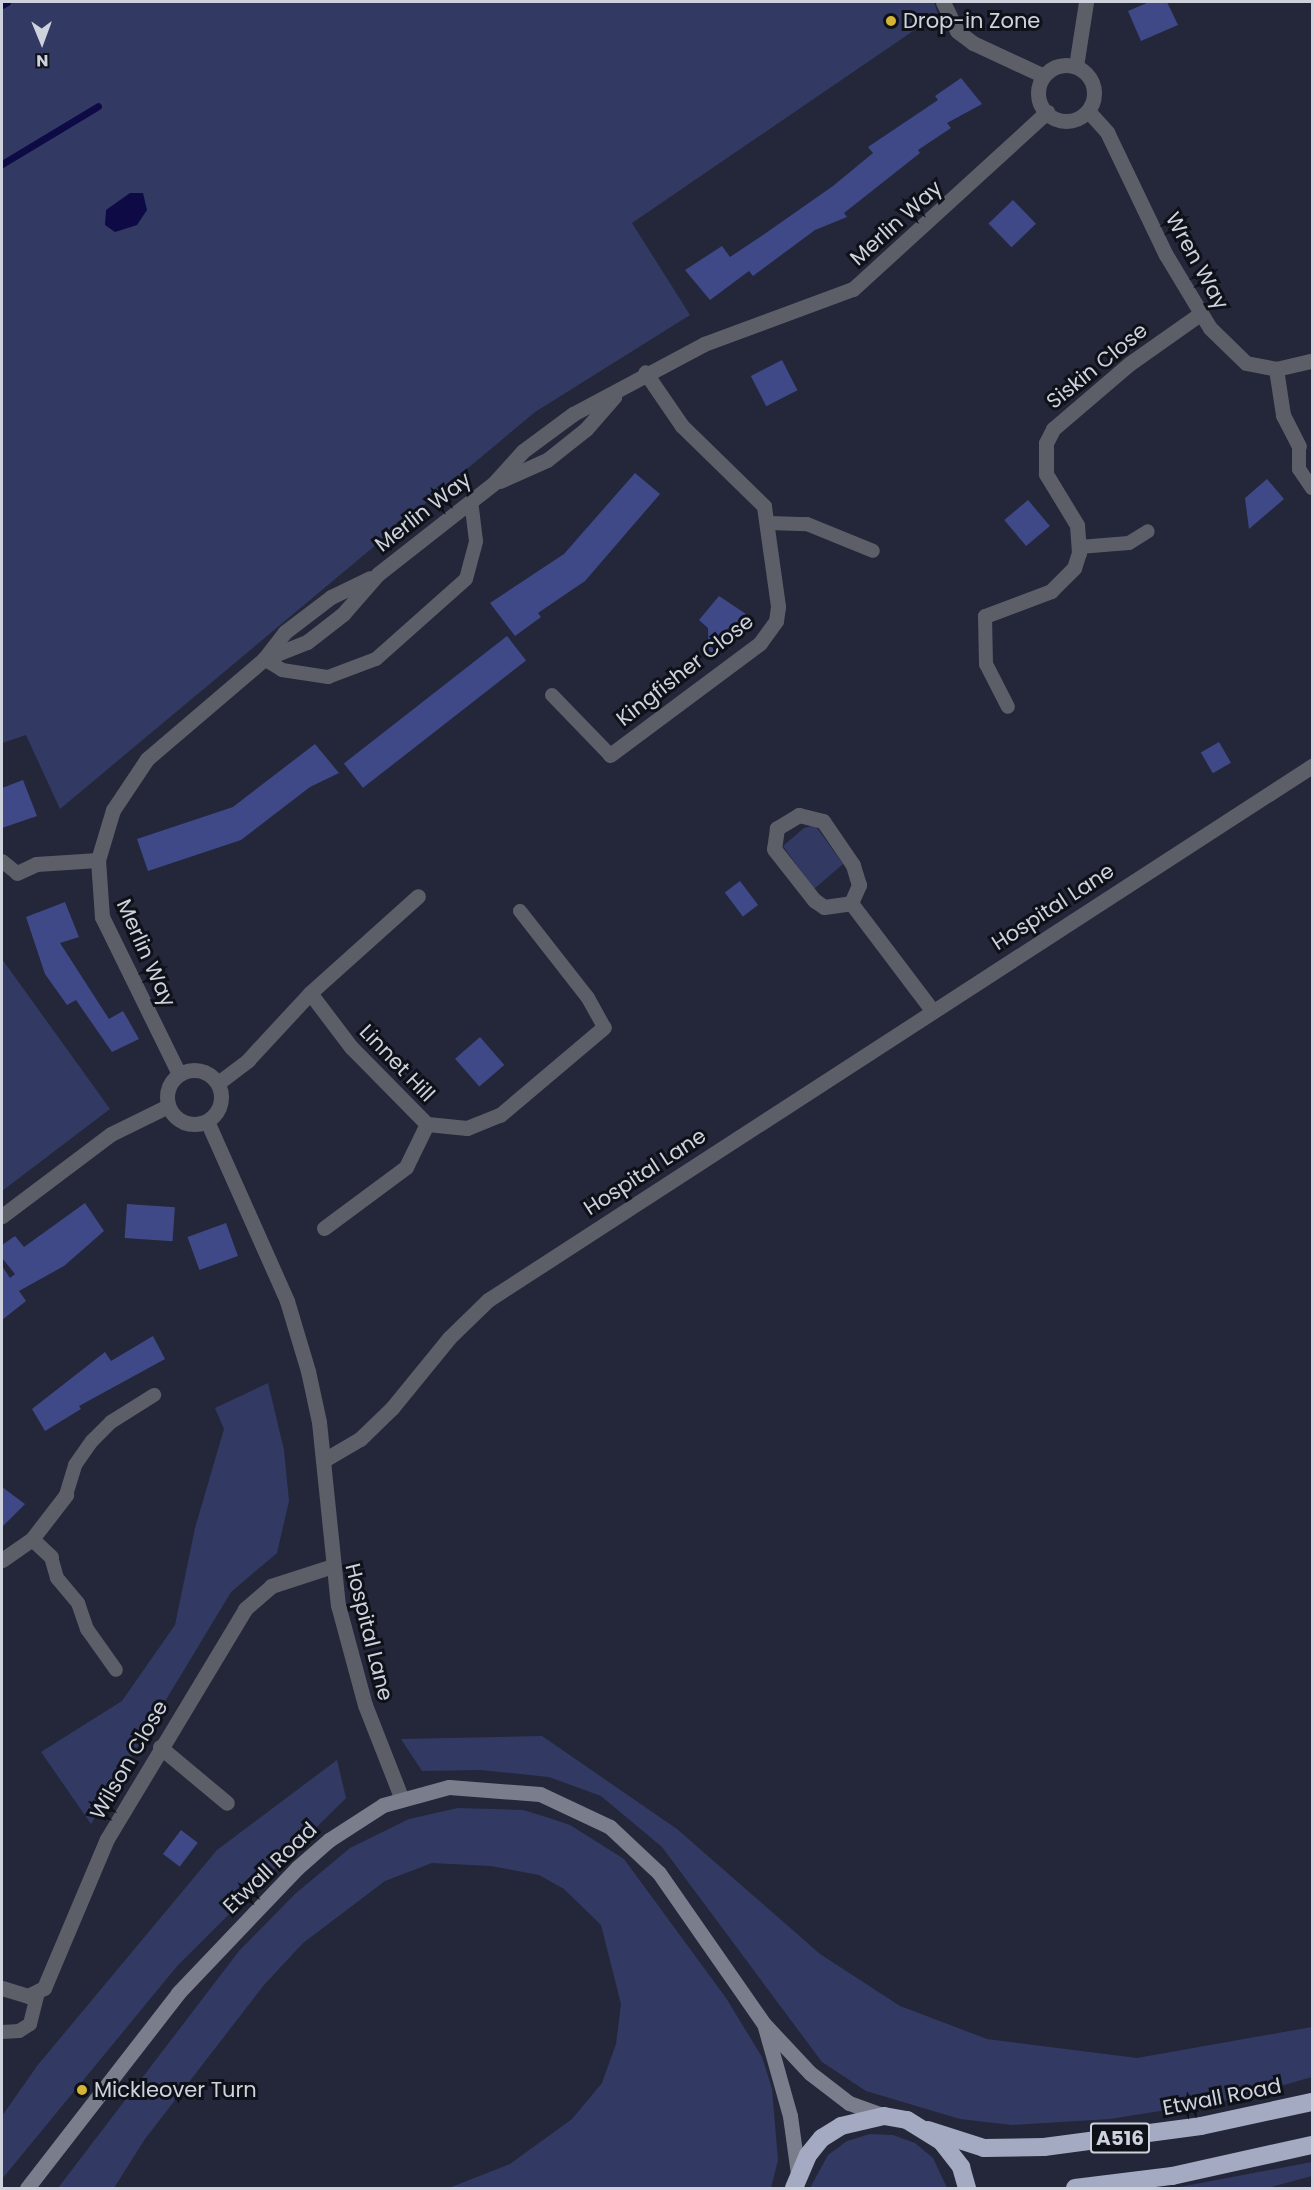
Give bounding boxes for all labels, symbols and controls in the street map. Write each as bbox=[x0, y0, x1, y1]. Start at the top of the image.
place label: Drop-in Zone bbox=[903, 8, 1040, 34]
north arrow bbox=[12, 12, 72, 72]
marker: Drop-in Zone bbox=[884, 14, 898, 28]
text: N bbox=[36, 49, 49, 72]
street label: Merlin Way bbox=[845, 175, 947, 271]
street label: Wren Way bbox=[1160, 208, 1234, 314]
street label: Siskin Close bbox=[1042, 318, 1152, 414]
street label: Merlin Way bbox=[370, 467, 476, 557]
street label: Kingfisher Close bbox=[611, 609, 759, 731]
street label: Hospital Lane bbox=[987, 858, 1119, 956]
street label: Merlin Way bbox=[111, 895, 181, 1011]
street label: Linnet Hill bbox=[354, 1019, 440, 1107]
street label: Hospital Lane bbox=[579, 1123, 711, 1221]
street label: Hospital Lane bbox=[340, 1561, 398, 1703]
street label: Wilson Close bbox=[85, 1696, 173, 1824]
street label: Etwall Road bbox=[218, 1817, 322, 1919]
street label: Etwall Road bbox=[1161, 2073, 1283, 2121]
place label: Mickleover Turn bbox=[94, 2077, 257, 2103]
marker: Mickleover Turn bbox=[75, 2083, 89, 2097]
road number: A516 bbox=[1090, 2121, 1150, 2155]

